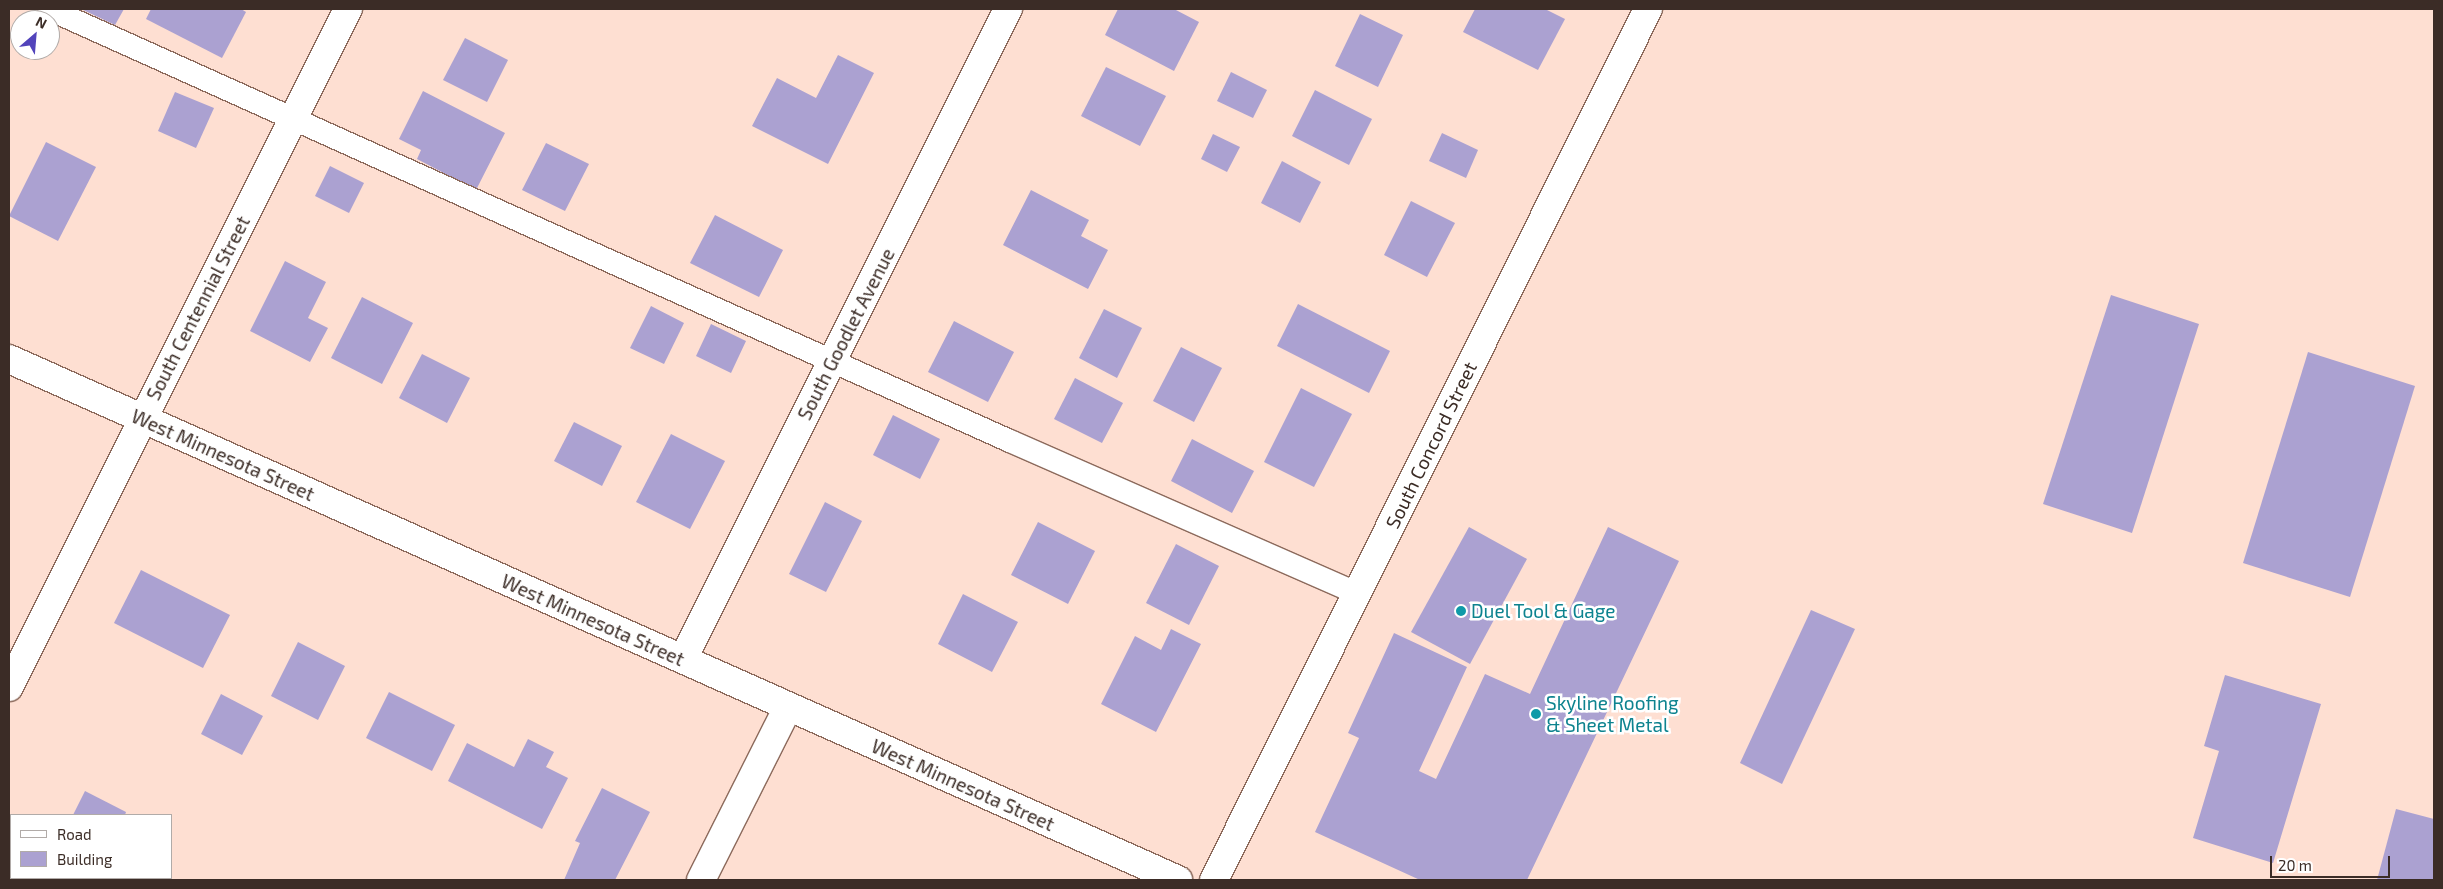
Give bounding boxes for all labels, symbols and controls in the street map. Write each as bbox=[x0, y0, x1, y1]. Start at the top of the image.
north arrow bbox=[10, 10, 60, 60]
text: N bbox=[33, 12, 50, 32]
street label: South Centennial Street bbox=[141, 212, 255, 404]
street label: South Goodlet Avenue bbox=[793, 244, 899, 424]
street label: South Concord Street bbox=[1381, 358, 1481, 532]
street label: West Minnesota Street bbox=[128, 404, 318, 506]
street label: West Minnesota Street bbox=[498, 569, 688, 671]
place label: Duel Tool & Gage bbox=[1471, 600, 1617, 622]
marker: Duel Tool & Gage bbox=[1455, 605, 1467, 617]
place label: Skyline Roofing & Sheet Metal bbox=[1546, 692, 1679, 736]
marker: Skyline Roofing & Sheet Metal bbox=[1530, 708, 1542, 720]
street label: West Minnesota Street bbox=[868, 734, 1058, 836]
legend bbox=[10, 814, 172, 879]
text: Road bbox=[57, 825, 92, 843]
scale bar bbox=[2273, 846, 2393, 878]
text: Building bbox=[57, 850, 112, 868]
text: 20 m bbox=[2278, 856, 2312, 874]

